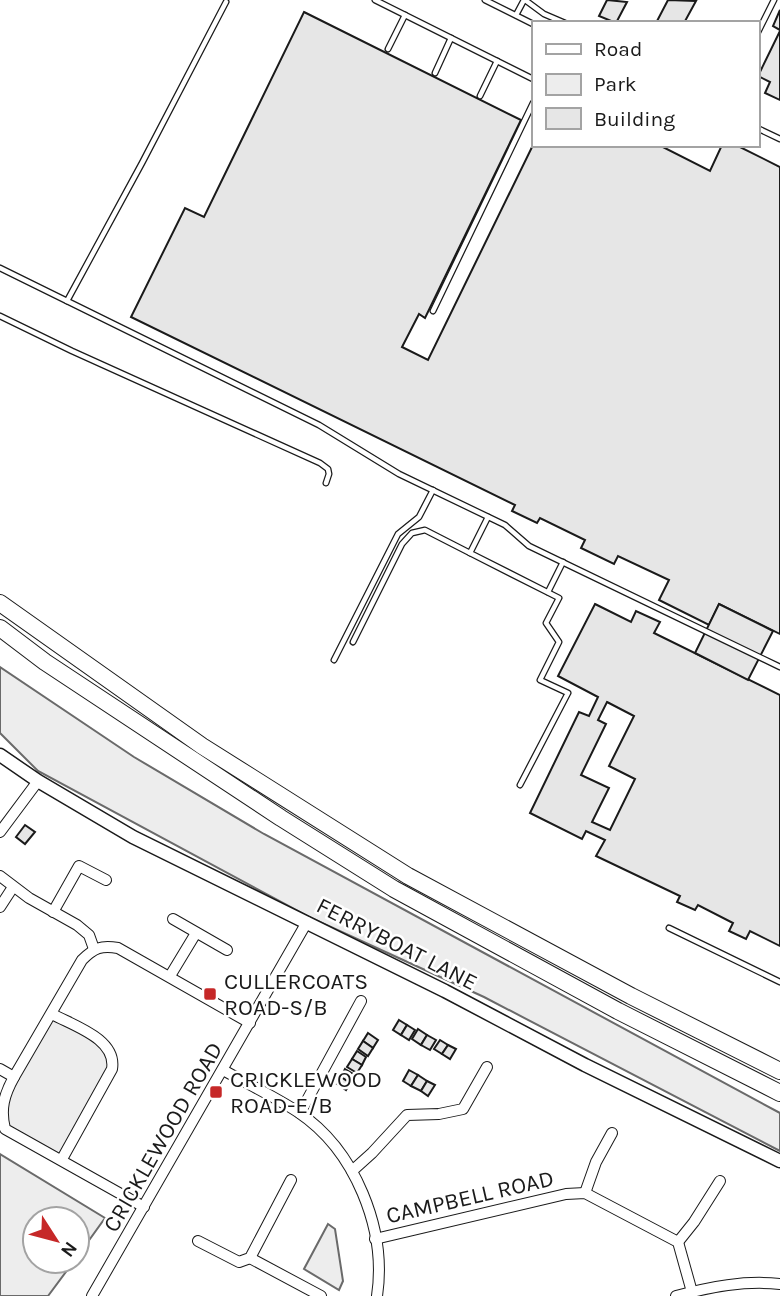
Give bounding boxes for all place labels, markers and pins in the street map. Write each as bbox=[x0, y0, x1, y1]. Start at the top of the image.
place label: CULLERCOATS ROAD-S/B bbox=[224, 968, 368, 1021]
marker: CULLERCOATS ROAD-S/B bbox=[202, 986, 218, 1002]
place label: CRICKLEWOOD ROAD-E/B bbox=[230, 1066, 382, 1119]
marker: CRICKLEWOOD ROAD-E/B bbox=[208, 1084, 224, 1100]

